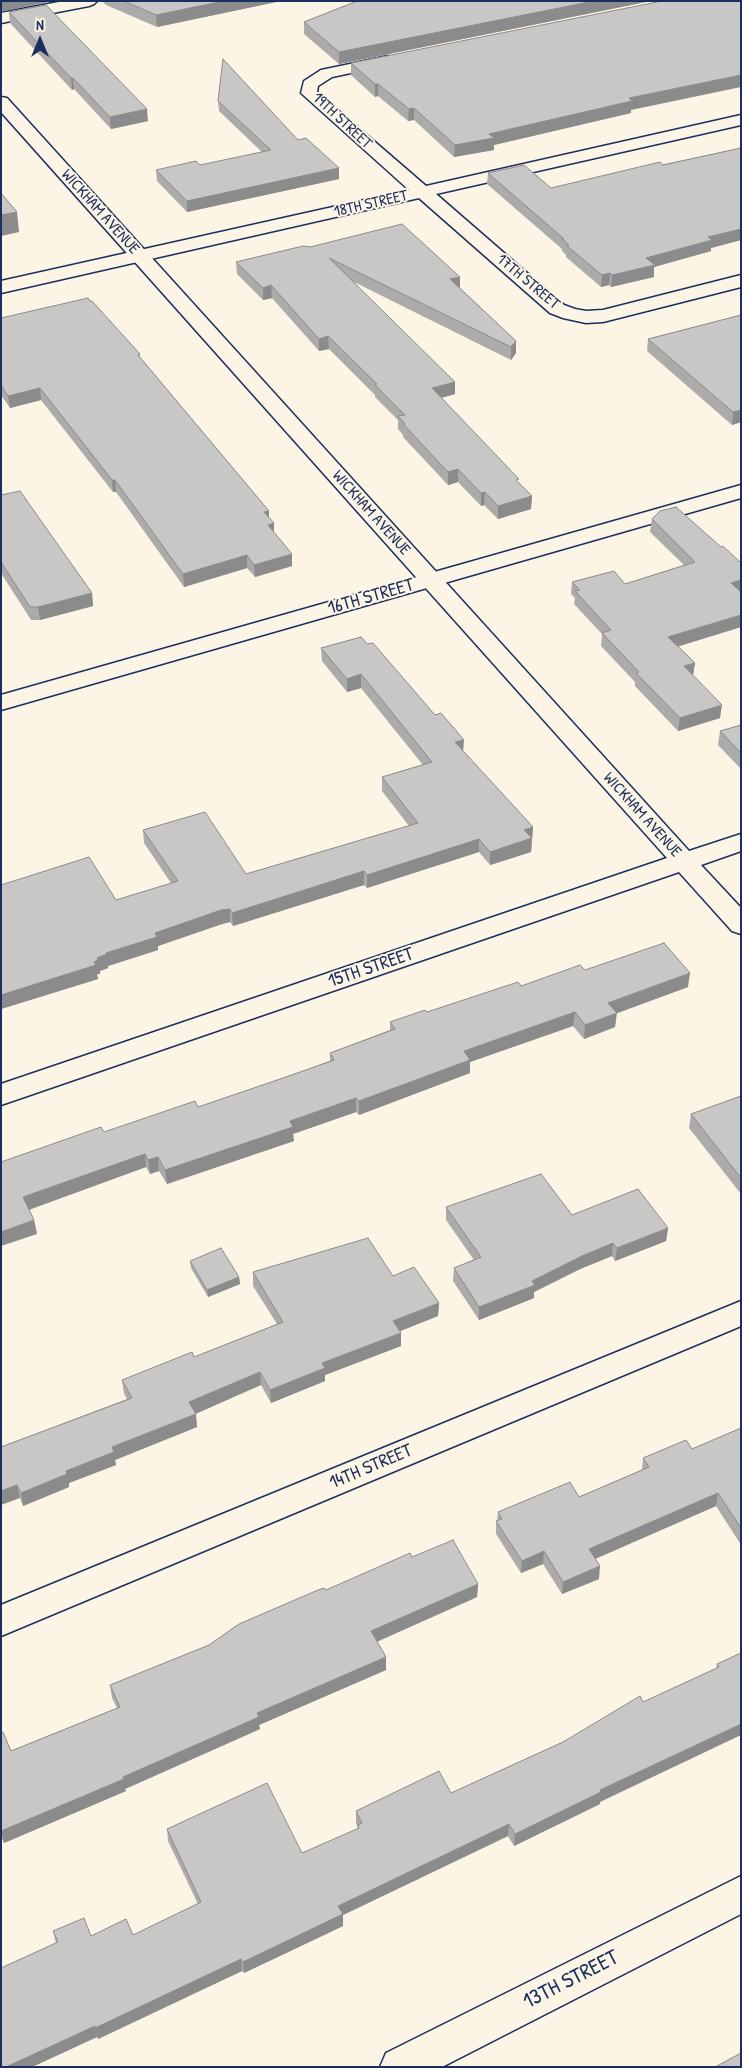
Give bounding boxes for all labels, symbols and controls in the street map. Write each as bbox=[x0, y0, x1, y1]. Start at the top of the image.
north arrow bbox=[15, 15, 65, 65]
text: N bbox=[36, 15, 44, 34]
street label: 19TH STREET bbox=[308, 89, 376, 153]
street label: WICKHAM AVENUE bbox=[57, 166, 143, 258]
street label: 18TH STREET bbox=[332, 186, 410, 222]
street label: 17TH STREET bbox=[493, 250, 563, 314]
street label: WICKHAM AVENUE bbox=[328, 467, 414, 559]
street label: 16TH STREET bbox=[325, 574, 417, 620]
street label: WICKHAM AVENUE bbox=[599, 769, 685, 861]
street label: 15TH STREET bbox=[325, 943, 417, 993]
street label: 14TH STREET bbox=[326, 1439, 416, 1495]
street label: 13TH STREET bbox=[519, 1945, 623, 2015]

